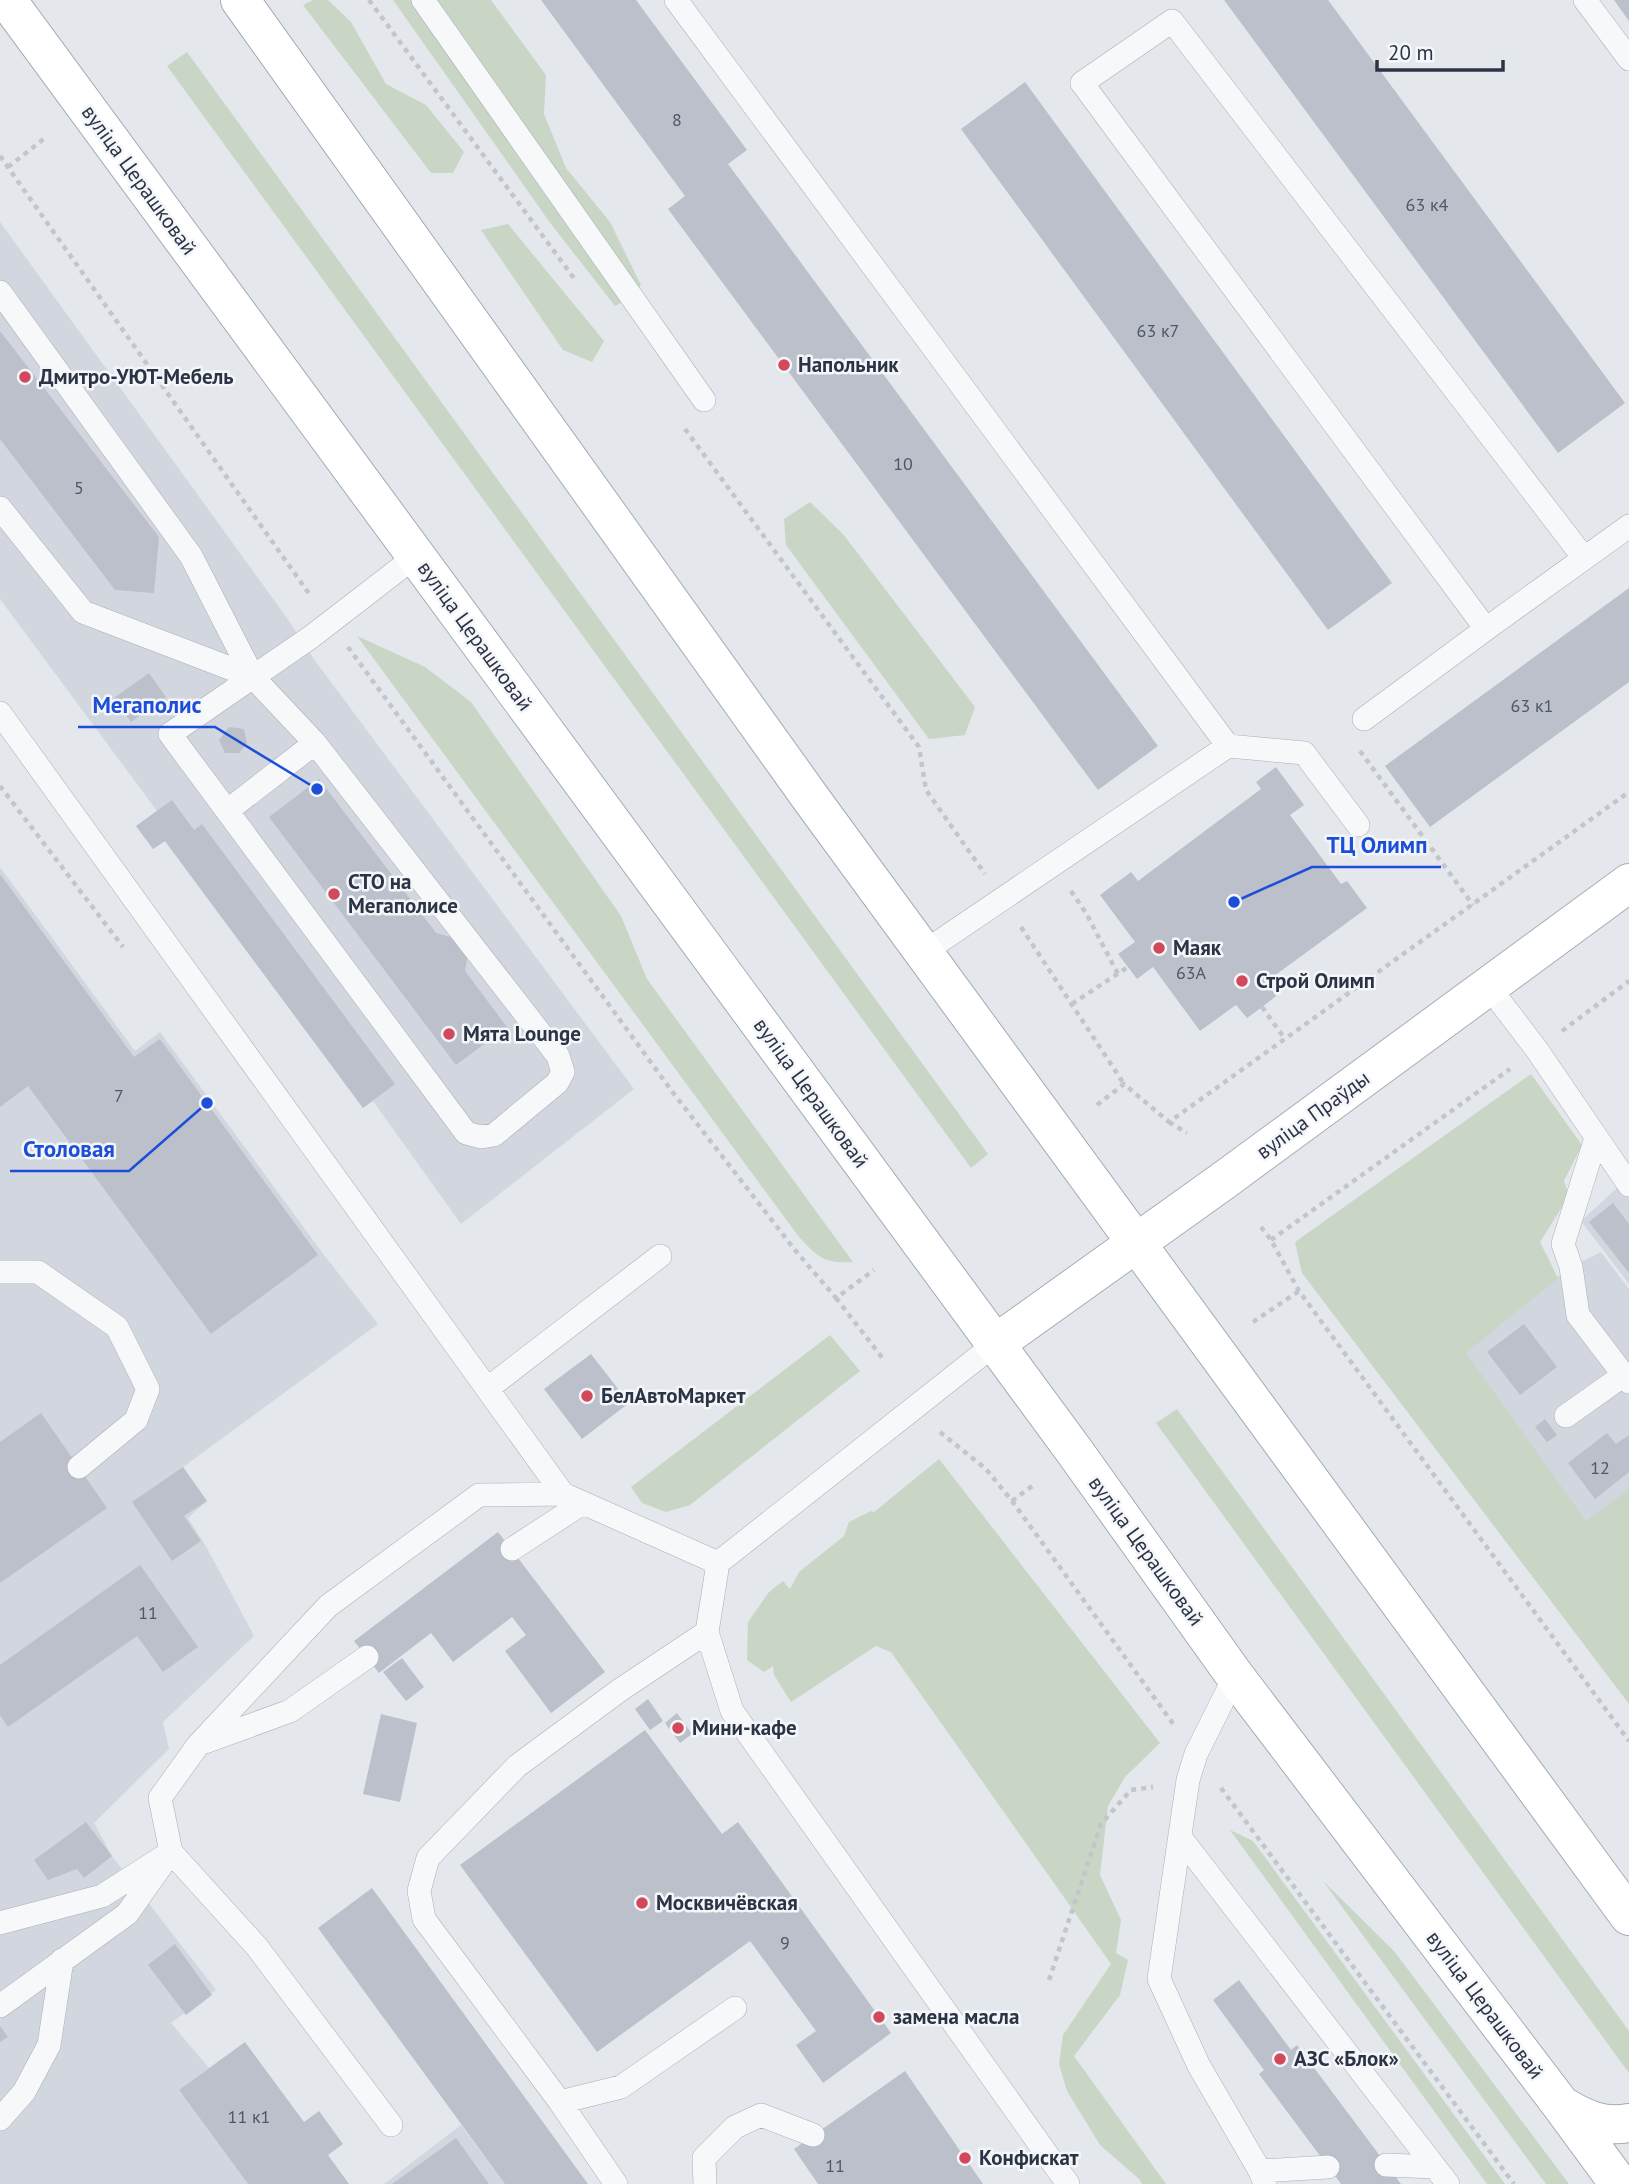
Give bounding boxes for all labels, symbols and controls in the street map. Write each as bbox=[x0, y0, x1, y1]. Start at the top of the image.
scale bar bbox=[1377, 28, 1503, 72]
text: 20 m bbox=[1388, 39, 1434, 66]
street label: вуліца Церашковай bbox=[76, 99, 203, 260]
house number: 8 bbox=[672, 108, 682, 131]
house number: 63 к4 bbox=[1406, 193, 1449, 216]
house number: 63 к7 bbox=[1137, 319, 1179, 342]
place label: Напольник bbox=[798, 351, 899, 378]
marker: Напольник bbox=[776, 357, 792, 373]
place label: Дмитро-УЮТ-Мебель bbox=[39, 363, 234, 390]
marker: Дмитро-УЮТ-Мебель bbox=[17, 369, 33, 385]
house number: 10 bbox=[893, 452, 913, 475]
house number: 5 bbox=[74, 476, 84, 499]
street label: вуліца Церашковай bbox=[412, 555, 539, 716]
callout: Мегаполис bbox=[78, 683, 215, 727]
text: Мегаполис bbox=[92, 690, 202, 719]
house number: 63 к1 bbox=[1511, 694, 1553, 717]
callout: ТЦ Олимп bbox=[1312, 823, 1441, 867]
text: ТЦ Олимп bbox=[1327, 830, 1427, 859]
place label: СТО на Мегаполисе bbox=[348, 868, 458, 919]
marker: СТО на Мегаполисе bbox=[326, 886, 342, 902]
place label: Маяк bbox=[1173, 934, 1222, 961]
marker: Маяк bbox=[1151, 940, 1167, 956]
house number: 63А bbox=[1176, 961, 1207, 984]
place label: Строй Олимп bbox=[1256, 967, 1375, 994]
marker: Строй Олимп bbox=[1234, 973, 1250, 989]
street label: вуліца Церашковай bbox=[748, 1012, 875, 1173]
place label: Мята Lounge bbox=[463, 1020, 581, 1047]
marker: Мята Lounge bbox=[441, 1026, 457, 1042]
street label: вуліца Праўды bbox=[1251, 1064, 1375, 1165]
house number: 7 bbox=[114, 1084, 124, 1107]
callout: Столовая bbox=[10, 1127, 129, 1171]
text: Столовая bbox=[23, 1134, 115, 1163]
place label: БелАвтоМаркет bbox=[601, 1382, 746, 1409]
marker: БелАвтоМаркет bbox=[579, 1388, 595, 1404]
house number: 12 bbox=[1590, 1456, 1610, 1479]
street label: вуліца Церашковай bbox=[1083, 1470, 1210, 1631]
house number: 11 bbox=[138, 1601, 158, 1624]
place label: Мини-кафе bbox=[692, 1714, 797, 1741]
marker: Мини-кафе bbox=[670, 1720, 686, 1736]
place label: Москвичёвская bbox=[656, 1889, 798, 1916]
marker: Москвичёвская bbox=[634, 1895, 650, 1911]
street label: вуліца Церашковай bbox=[1421, 1925, 1550, 2084]
house number: 9 bbox=[780, 1931, 790, 1954]
place label: замена масла bbox=[893, 2003, 1019, 2030]
marker: замена масла bbox=[871, 2009, 887, 2025]
place label: АЗС «Блок» bbox=[1294, 2045, 1399, 2072]
marker: АЗС «Блок» bbox=[1272, 2051, 1288, 2067]
house number: 11 к1 bbox=[228, 2105, 270, 2128]
place label: Конфискат bbox=[979, 2144, 1079, 2171]
marker: Конфискат bbox=[957, 2150, 973, 2166]
house number: 11 bbox=[825, 2154, 845, 2177]

